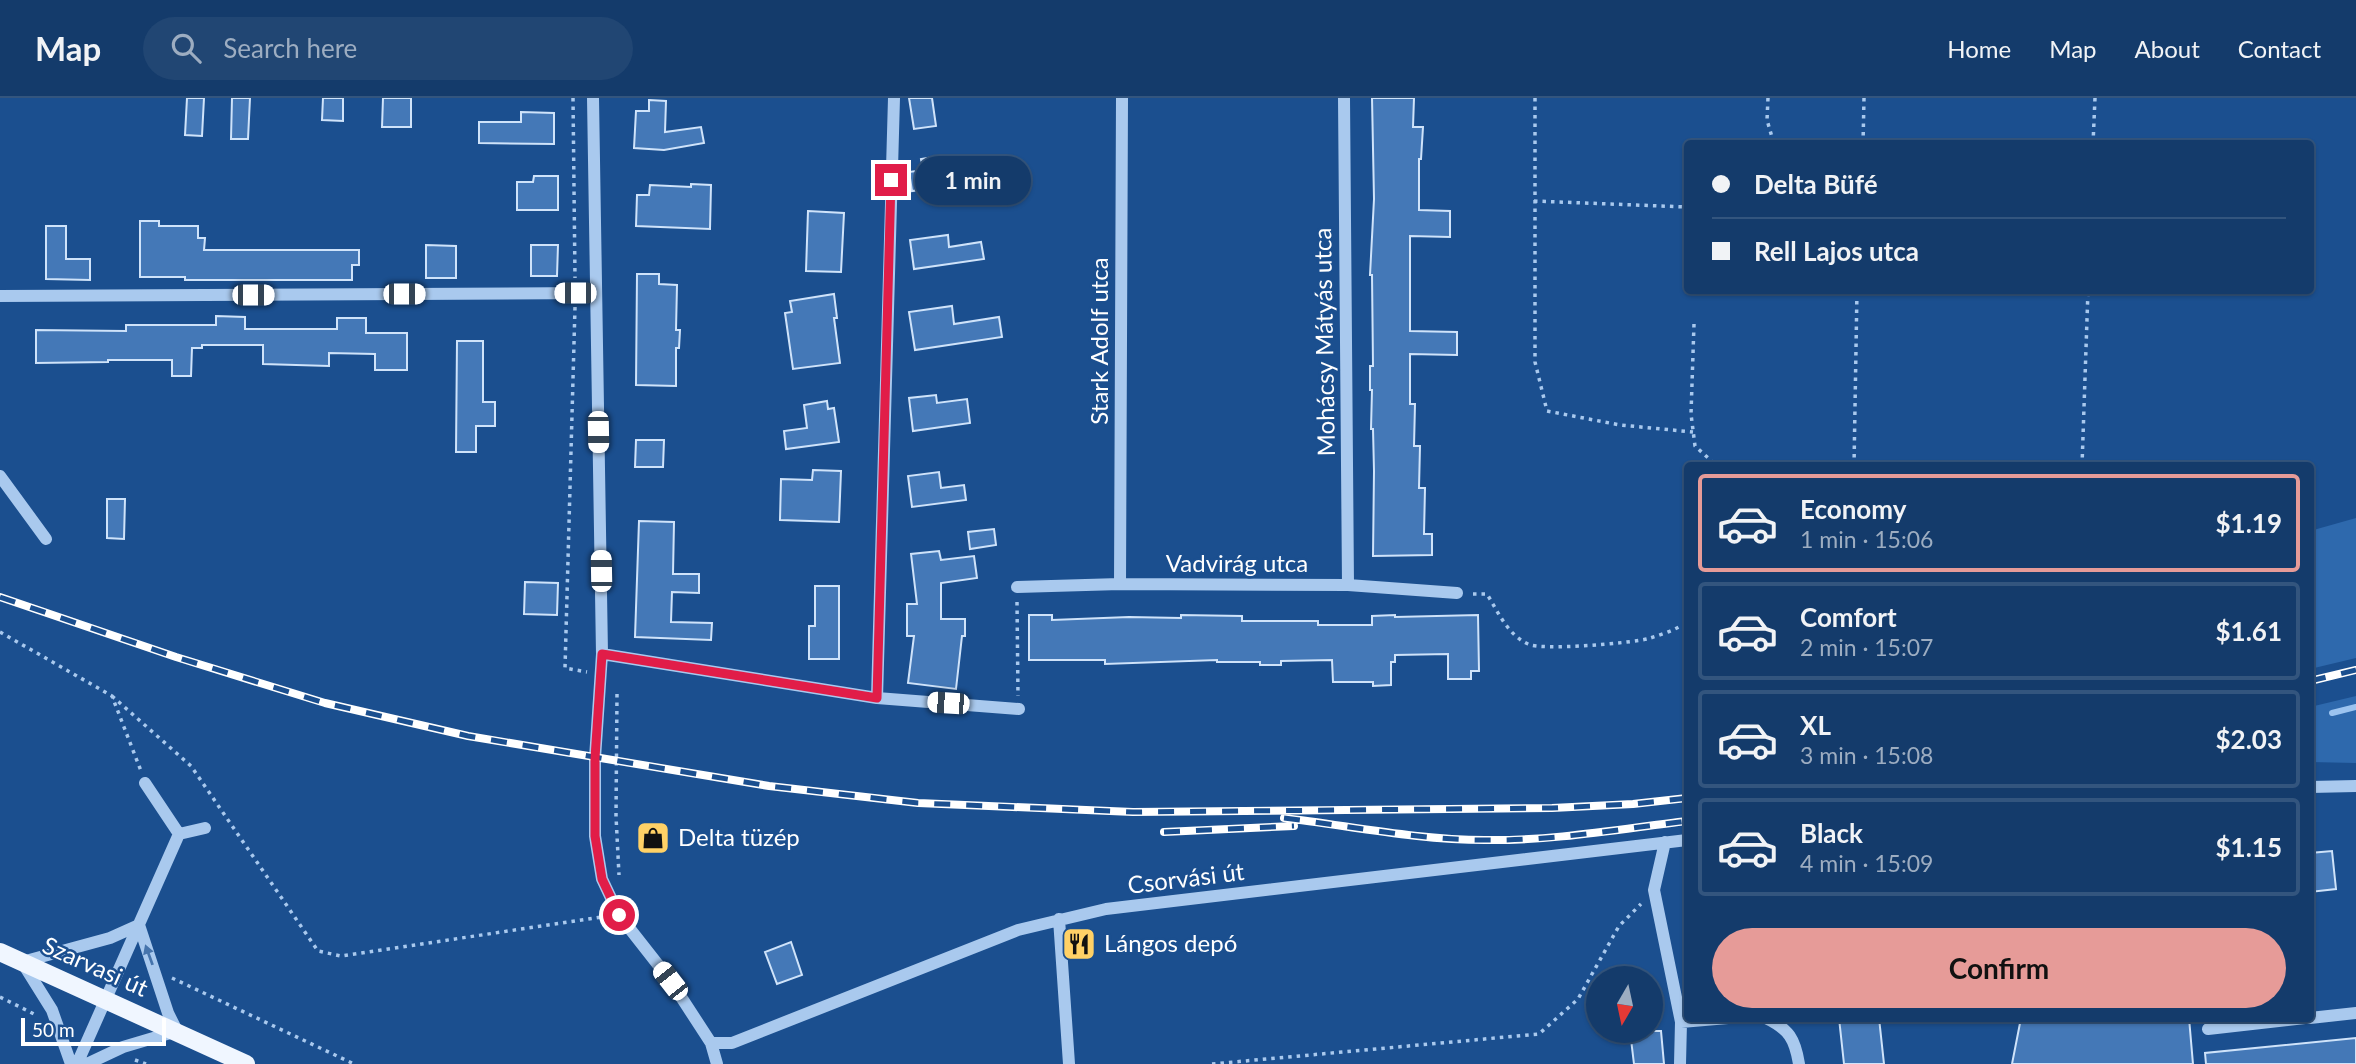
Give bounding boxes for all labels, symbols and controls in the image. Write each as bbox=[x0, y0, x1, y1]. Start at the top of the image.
search box bbox=[143, 17, 633, 80]
text: Map bbox=[35, 28, 101, 68]
icon: search bbox=[167, 29, 205, 67]
text: Search here bbox=[223, 32, 357, 64]
text: Home bbox=[1947, 34, 2011, 63]
text: Map bbox=[2049, 34, 2097, 63]
text: About bbox=[2135, 34, 2200, 63]
text: Contact bbox=[2238, 34, 2321, 63]
callout: 1 min bbox=[916, 155, 1031, 204]
route end bbox=[875, 164, 907, 196]
text: 1 min bbox=[944, 166, 1002, 194]
text: Delta Büfé bbox=[1754, 168, 1878, 200]
street label: Mohácsy Mátyás utca bbox=[1307, 227, 1340, 457]
text: Rell Lajos utca bbox=[1754, 235, 1919, 267]
street label: Stark Adolf utca bbox=[1084, 257, 1113, 425]
car bbox=[555, 283, 597, 304]
car bbox=[384, 284, 426, 305]
car bbox=[233, 285, 275, 306]
car bbox=[588, 411, 609, 453]
icon: car bbox=[1716, 492, 1779, 555]
text: Economy bbox=[1800, 493, 1906, 525]
text: $1.19 bbox=[2216, 507, 2282, 539]
text: 1 min · 15:06 bbox=[1800, 525, 1933, 553]
street label: Vadvirág utca bbox=[1166, 548, 1308, 577]
car bbox=[591, 550, 612, 592]
icon: car bbox=[1716, 600, 1779, 663]
text: Comfort bbox=[1800, 601, 1897, 633]
text: $1.61 bbox=[2216, 615, 2282, 647]
text: 2 min · 15:07 bbox=[1800, 633, 1933, 661]
car bbox=[927, 691, 970, 715]
icon: car bbox=[1716, 708, 1779, 771]
text: XL bbox=[1800, 709, 1831, 741]
text: $2.03 bbox=[2216, 723, 2282, 755]
text: 3 min · 15:08 bbox=[1800, 741, 1933, 769]
icon: car bbox=[1716, 816, 1779, 879]
text: Black bbox=[1800, 817, 1863, 849]
shop icon: Delta tüzép bbox=[634, 819, 672, 857]
place label: Delta tüzép bbox=[678, 822, 800, 851]
text: $1.15 bbox=[2216, 831, 2282, 863]
text: 4 min · 15:09 bbox=[1800, 849, 1933, 877]
street label: Csorvási út bbox=[1126, 856, 1246, 899]
route start bbox=[603, 899, 635, 931]
restaurant icon: Lángos depó bbox=[1060, 925, 1098, 963]
place label: Lángos depó bbox=[1104, 928, 1237, 957]
button: Confirm bbox=[1712, 928, 2286, 1008]
street label: Szarvasi út bbox=[38, 930, 153, 1002]
one-way arrow bbox=[143, 945, 154, 966]
car bbox=[649, 958, 692, 1004]
north arrow bbox=[1586, 966, 1662, 1043]
map controls bbox=[1586, 966, 1663, 1043]
scale bar bbox=[21, 1015, 166, 1047]
text: 50 m bbox=[32, 1018, 75, 1041]

